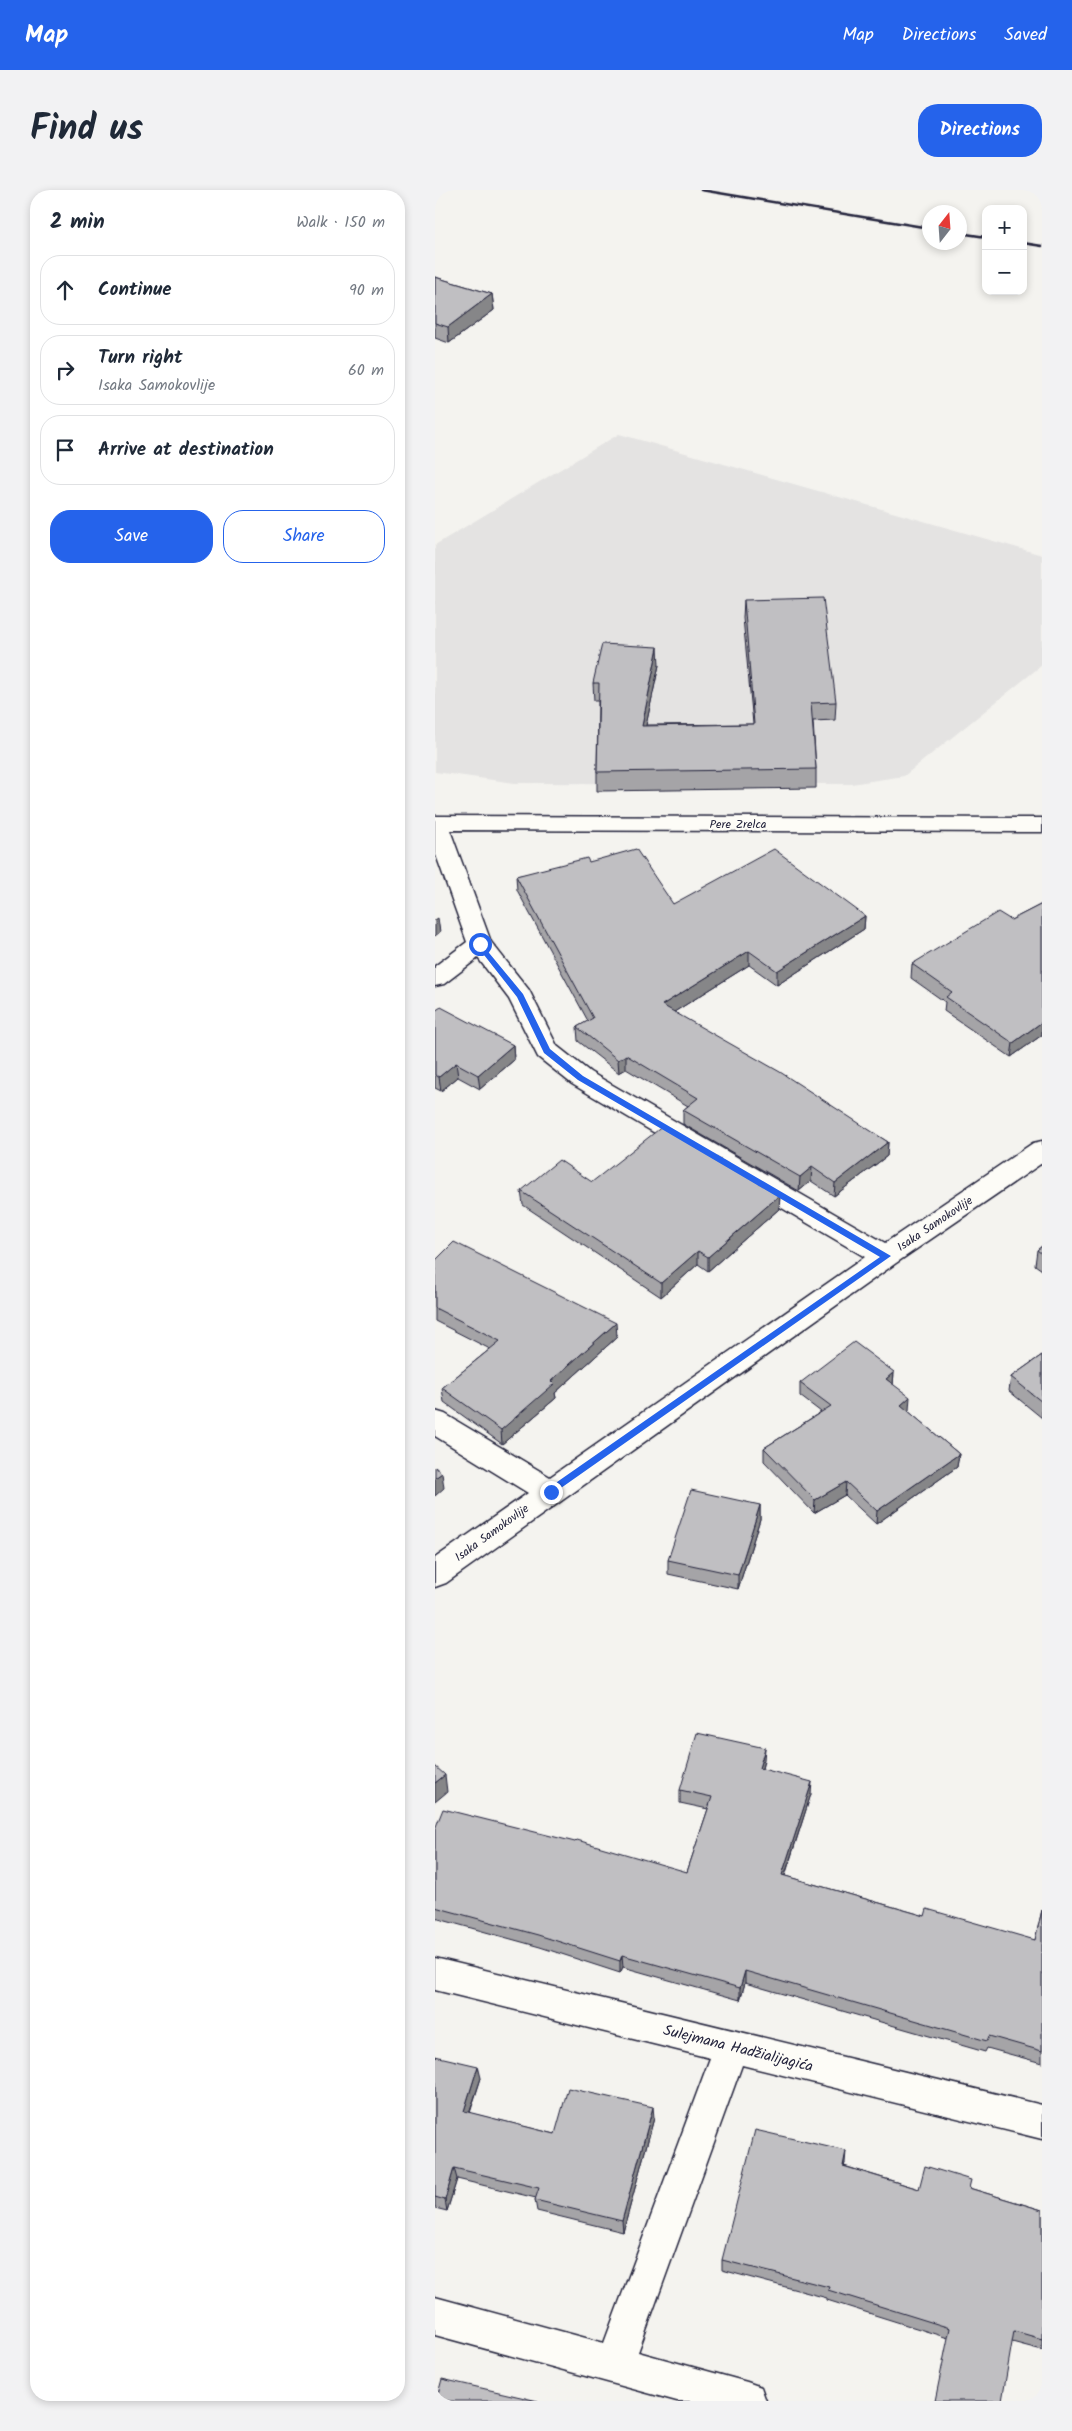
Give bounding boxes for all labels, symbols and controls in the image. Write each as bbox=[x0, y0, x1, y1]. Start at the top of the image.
text: Map bbox=[25, 16, 68, 55]
text: Map bbox=[842, 21, 874, 50]
text: Directions bbox=[902, 21, 976, 50]
text: Saved bbox=[1004, 21, 1047, 50]
text: Find us bbox=[30, 102, 143, 158]
button: Directions bbox=[918, 104, 1042, 157]
north arrow bbox=[922, 205, 967, 250]
map controls bbox=[982, 205, 1027, 295]
button: + bbox=[982, 205, 1027, 250]
text: 2 min bbox=[50, 206, 105, 239]
text: Walk · 150 m bbox=[296, 210, 385, 235]
button: − bbox=[982, 250, 1027, 295]
text: Continue bbox=[98, 275, 171, 305]
icon: ahead bbox=[51, 276, 79, 304]
text: 90 m bbox=[349, 278, 384, 303]
text: Turn right bbox=[98, 343, 183, 373]
icon: right bbox=[51, 356, 79, 384]
text: 60 m bbox=[348, 358, 384, 383]
text: Isaka Samokovlije bbox=[98, 373, 215, 398]
text: Arrive at destination bbox=[98, 435, 274, 465]
icon: arrive bbox=[51, 436, 79, 464]
button: Save bbox=[50, 510, 213, 563]
button: Share bbox=[223, 510, 385, 563]
street label: Pere Zrelca bbox=[710, 815, 767, 834]
route start bbox=[469, 933, 492, 956]
street label: Isaka Samokovlije bbox=[893, 1191, 977, 1256]
route end bbox=[540, 1481, 563, 1504]
street label: Isaka Samokovlije bbox=[451, 1499, 534, 1567]
street label: Sulejmana Hadžialijagića bbox=[661, 2019, 815, 2079]

